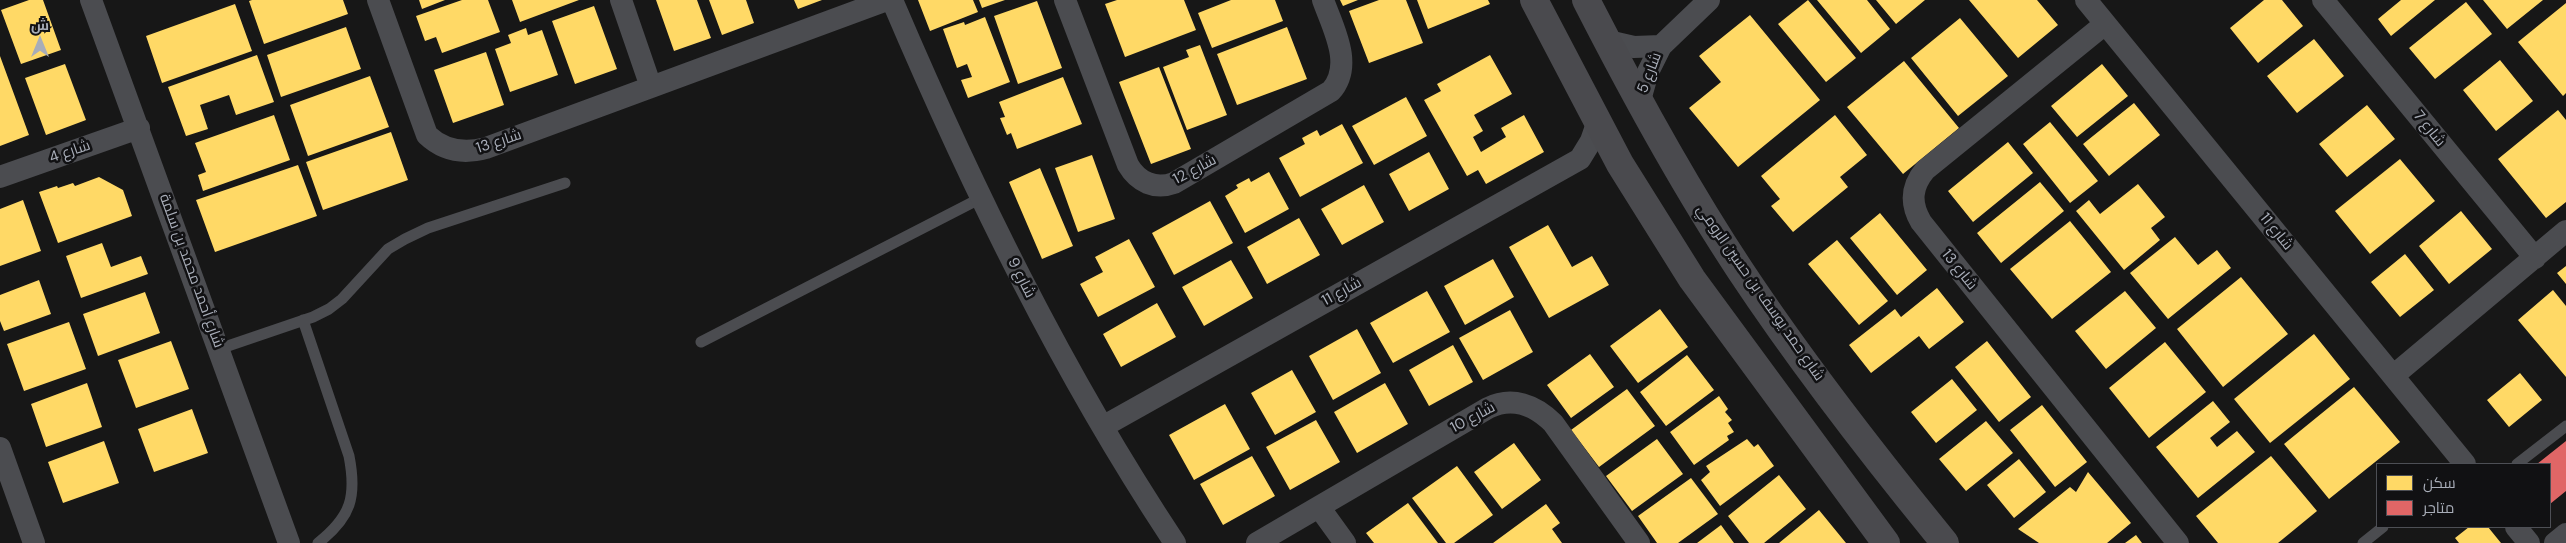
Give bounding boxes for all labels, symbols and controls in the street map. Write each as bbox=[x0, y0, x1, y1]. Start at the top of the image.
north arrow bbox=[15, 15, 65, 65]
text: ش bbox=[31, 16, 49, 34]
street label: شارع 5 bbox=[1634, 50, 1666, 96]
street label: شارع 7 bbox=[2409, 107, 2449, 151]
street label: شارع 13 bbox=[474, 126, 524, 158]
street label: شارع 4 bbox=[47, 137, 93, 167]
street label: شارع 12 bbox=[1170, 151, 1220, 189]
street label: شارع أحمد محمد بن سلمة bbox=[155, 192, 227, 350]
street label: شارع حمد يوسف بن حسين الرومي bbox=[1692, 202, 1828, 384]
street label: شارع 11 bbox=[2256, 210, 2296, 254]
street label: شارع 13 bbox=[1937, 246, 1981, 294]
street label: شارع 9 bbox=[1003, 255, 1039, 301]
street label: شارع 11 bbox=[1319, 274, 1365, 310]
street label: شارع 10 bbox=[1448, 399, 1498, 437]
legend bbox=[2376, 463, 2551, 528]
text: سكن bbox=[2423, 473, 2456, 493]
text: متاجر bbox=[2423, 498, 2454, 518]

